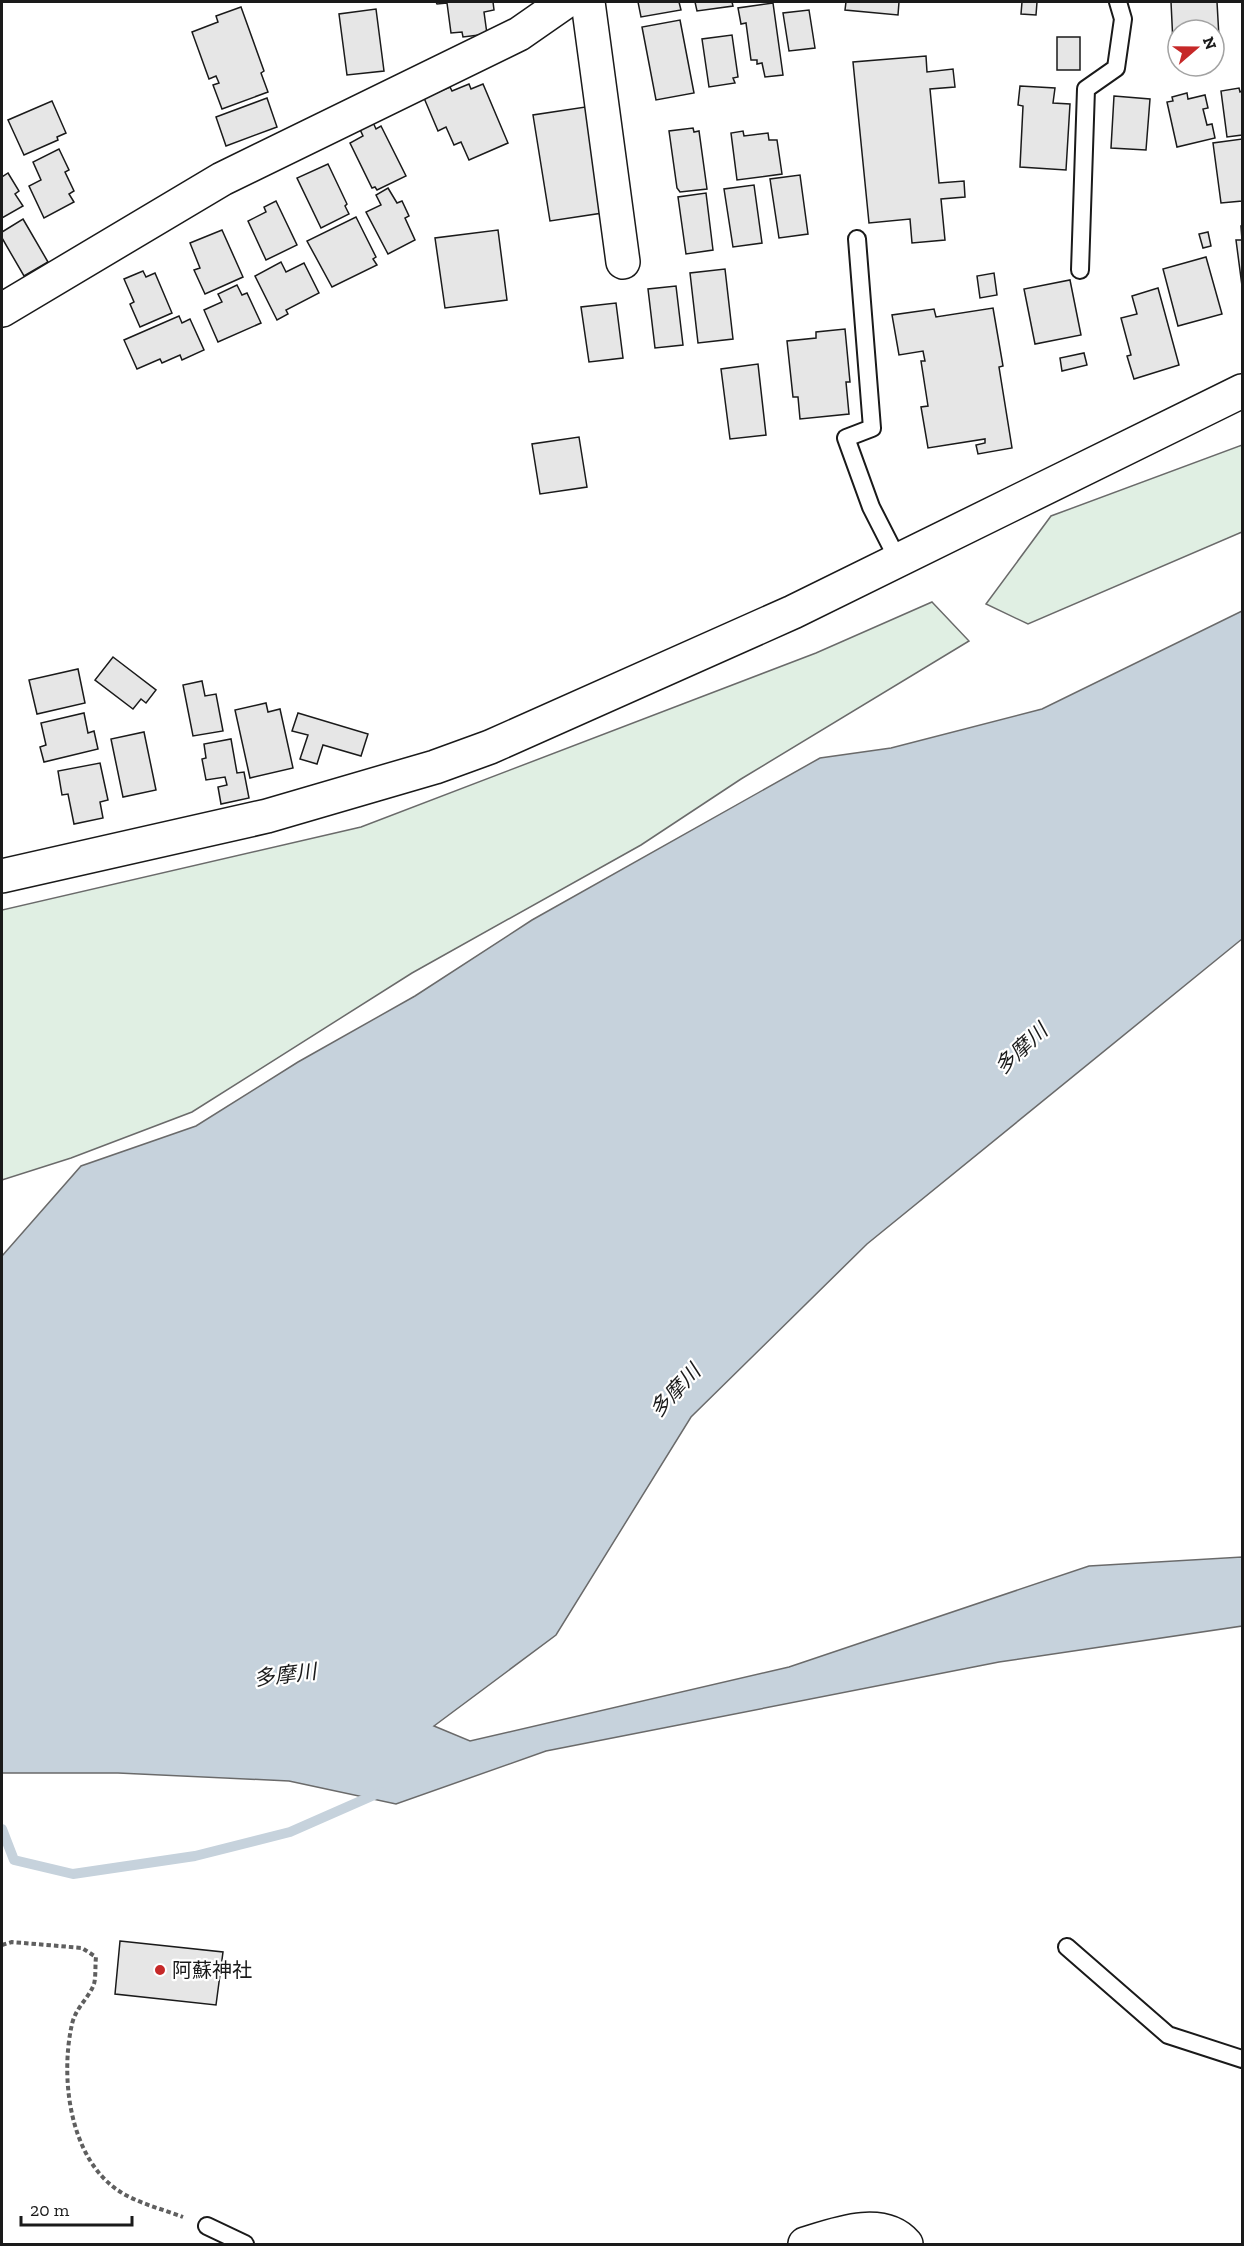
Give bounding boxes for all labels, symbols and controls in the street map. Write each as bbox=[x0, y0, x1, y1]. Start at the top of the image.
north arrow bbox=[1166, 18, 1226, 78]
text: N bbox=[1199, 34, 1221, 52]
water label: 多摩川 bbox=[989, 1017, 1054, 1079]
water label: 多摩川 bbox=[644, 1358, 707, 1422]
water label: 多摩川 bbox=[252, 1658, 320, 1691]
place label: 阿蘇神社 bbox=[172, 1958, 252, 1982]
marker: 阿蘇神社 bbox=[153, 1963, 167, 1977]
scale bar bbox=[21, 2189, 132, 2227]
text: 20 m bbox=[30, 2199, 70, 2221]

